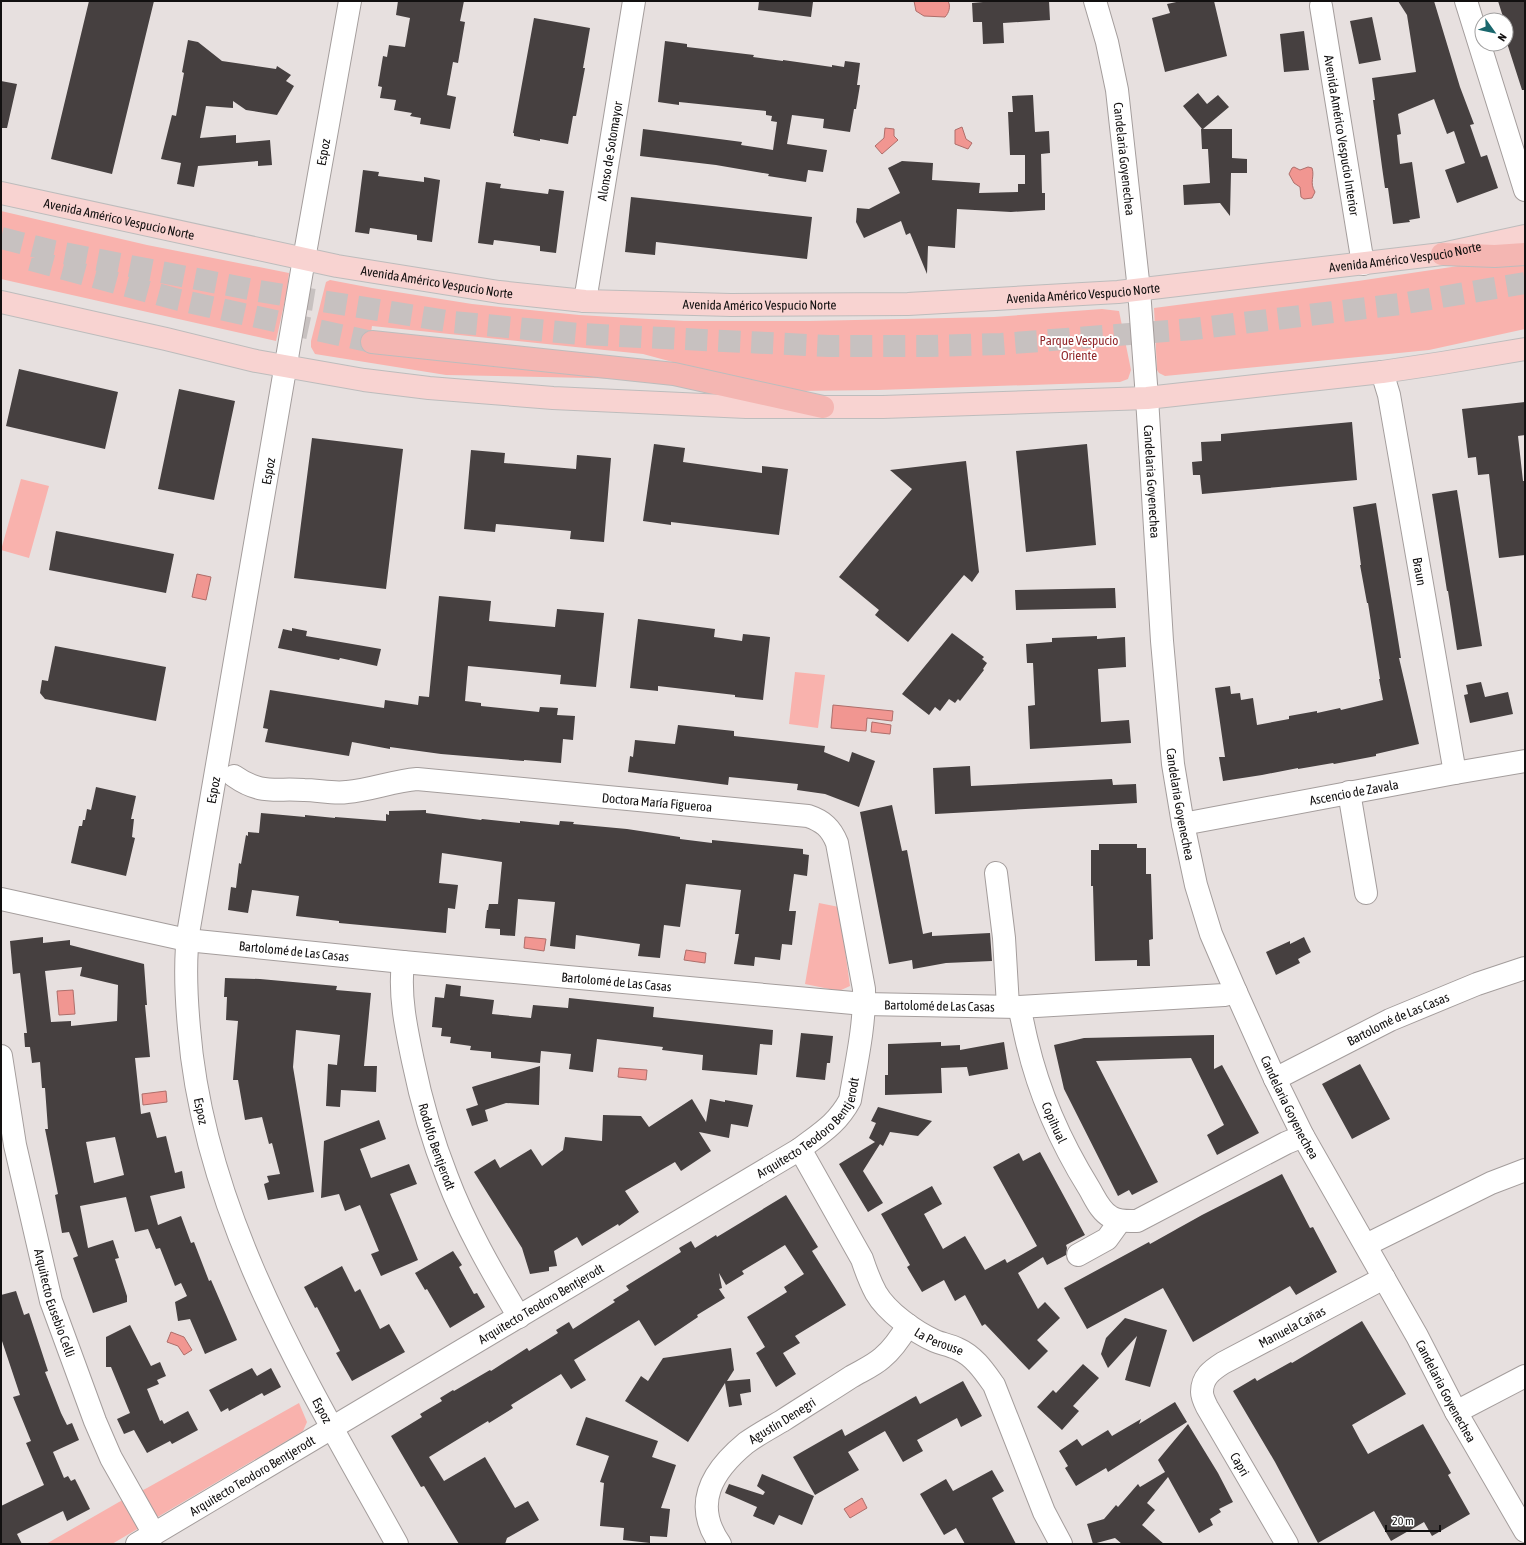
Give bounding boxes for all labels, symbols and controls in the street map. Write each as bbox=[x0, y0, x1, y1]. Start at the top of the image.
north arrow bbox=[1474, 12, 1514, 52]
text: N bbox=[1496, 31, 1509, 43]
street label: Avenida Américo Vespucio Interior bbox=[1321, 54, 1362, 217]
street label: Alonso de Sotomayor bbox=[594, 100, 626, 202]
street label: Candelaria Goyenechea bbox=[1110, 102, 1138, 216]
street label: Espoz bbox=[314, 137, 333, 167]
street label: Avenida Américo Vespucio Norte bbox=[42, 196, 196, 243]
street label: Avenida Américo Vespucio Norte bbox=[1328, 239, 1483, 275]
street label: Avenida Américo Vespucio Norte bbox=[360, 263, 514, 301]
street label: Avenida Américo Vespucio Norte bbox=[1006, 280, 1161, 306]
street label: Avenida Américo Vespucio Norte bbox=[682, 297, 837, 313]
park label: Parque Vespucio Oriente bbox=[1040, 333, 1118, 363]
street label: Candelaria Goyenechea bbox=[1141, 424, 1163, 539]
street label: Espoz bbox=[259, 456, 278, 486]
street label: Braun bbox=[1409, 556, 1429, 587]
street label: Candelaria Goyenechea bbox=[1164, 747, 1198, 862]
street label: Espoz bbox=[204, 775, 223, 805]
street label: Ascencio de Zavala bbox=[1308, 777, 1400, 808]
street label: Doctora María Figueroa bbox=[601, 790, 713, 815]
street label: Bartolomé de Las Casas bbox=[238, 938, 350, 965]
street label: Bartolomé de Las Casas bbox=[561, 969, 673, 994]
street label: Bartolomé de Las Casas bbox=[1344, 989, 1452, 1049]
street label: Bartolomé de Las Casas bbox=[884, 997, 995, 1015]
street label: Candelaria Goyenechea bbox=[1257, 1053, 1322, 1162]
street label: Arquitecto Teodoro Bentjerodt bbox=[754, 1076, 862, 1181]
street label: Espoz bbox=[191, 1096, 211, 1126]
street label: Copihual bbox=[1039, 1100, 1070, 1146]
street label: Rodolfo Bentjerodt bbox=[415, 1102, 458, 1193]
street label: Arquitecto Eusebio Celli bbox=[31, 1247, 78, 1359]
street label: Arquitecto Teodoro Bentjerodt bbox=[476, 1261, 607, 1347]
street label: Manuela Cañas bbox=[1256, 1303, 1328, 1351]
street label: La Perouse bbox=[912, 1325, 966, 1359]
street label: Candelaria Goyenechea bbox=[1412, 1337, 1479, 1445]
street label: Espoz bbox=[309, 1395, 335, 1426]
street label: Agustín Denegri bbox=[746, 1395, 818, 1447]
street label: Arquitecto Teodoro Bentjerodt bbox=[187, 1433, 318, 1519]
street label: Capri bbox=[1227, 1450, 1252, 1479]
scale bar bbox=[1386, 1507, 1440, 1533]
text: 20 m bbox=[1392, 1514, 1414, 1528]

